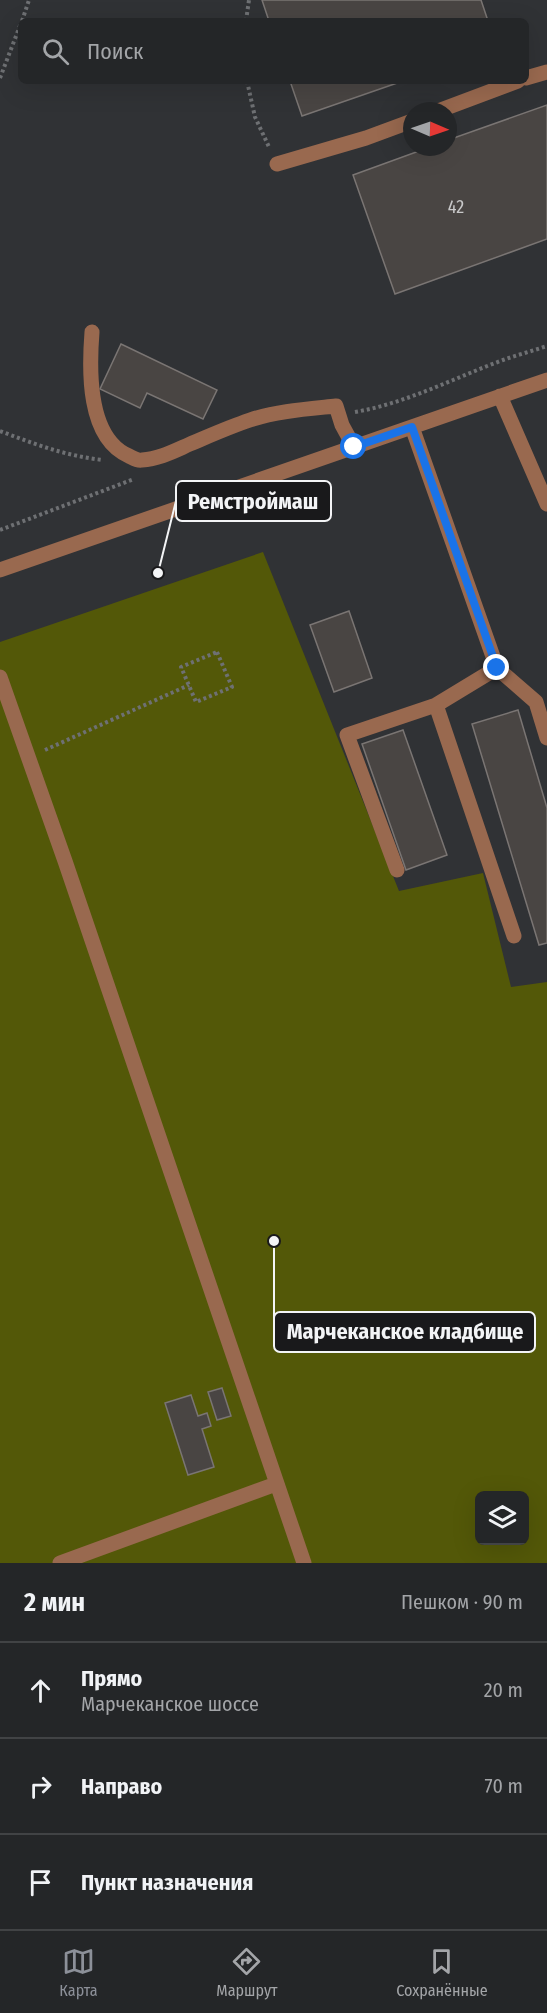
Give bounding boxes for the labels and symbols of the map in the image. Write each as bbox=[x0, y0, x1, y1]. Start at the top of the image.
north arrow bbox=[403, 102, 457, 156]
house number: 42 bbox=[448, 196, 464, 218]
route start bbox=[340, 433, 366, 459]
callout: Ремстроймаш bbox=[176, 481, 331, 521]
text: Ремстроймаш bbox=[188, 488, 318, 515]
route end bbox=[483, 654, 509, 680]
callout: Марчеканское кладбище bbox=[274, 1312, 535, 1352]
text: Марчеканское кладбище bbox=[287, 1318, 523, 1345]

